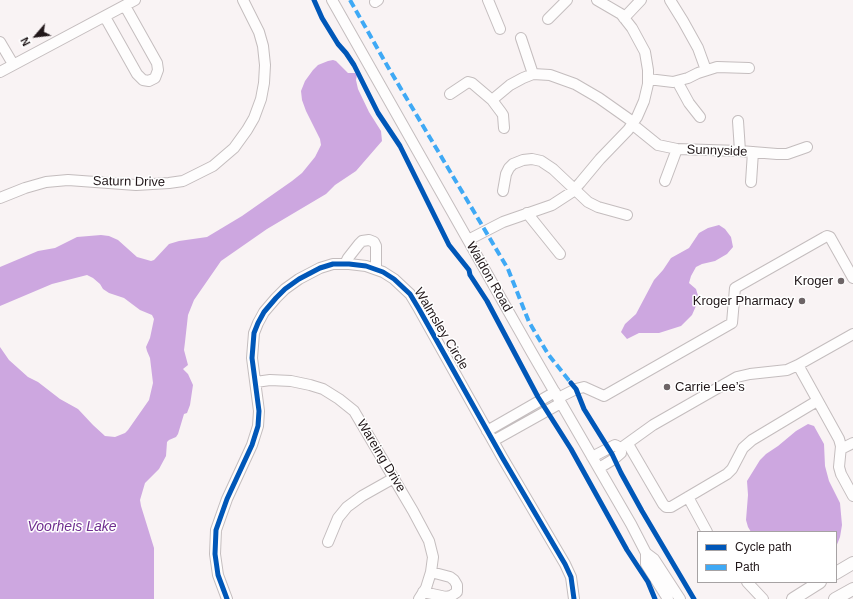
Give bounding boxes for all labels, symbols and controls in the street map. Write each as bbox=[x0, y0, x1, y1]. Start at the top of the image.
north arrow bbox=[16, 16, 56, 56]
text: N bbox=[18, 35, 33, 48]
street label: Sunnyside bbox=[686, 142, 748, 160]
street label: Saturn Drive bbox=[93, 174, 165, 190]
street label: Waldon Road bbox=[463, 239, 515, 315]
place label: Kroger bbox=[794, 273, 833, 289]
marker: Kroger bbox=[836, 276, 846, 286]
street label: Walmsley Circle bbox=[410, 285, 472, 373]
place label: Kroger Pharmacy bbox=[693, 293, 794, 309]
marker: Kroger Pharmacy bbox=[797, 296, 807, 306]
place label: Carrie Lee’s bbox=[675, 379, 745, 395]
marker: Carrie Lee’s bbox=[662, 382, 672, 392]
street label: Wareing Drive bbox=[353, 417, 409, 495]
water label: Voorheis Lake bbox=[28, 519, 116, 535]
legend bbox=[697, 531, 837, 583]
text: Cycle path bbox=[735, 540, 792, 554]
text: Path bbox=[735, 560, 760, 574]

